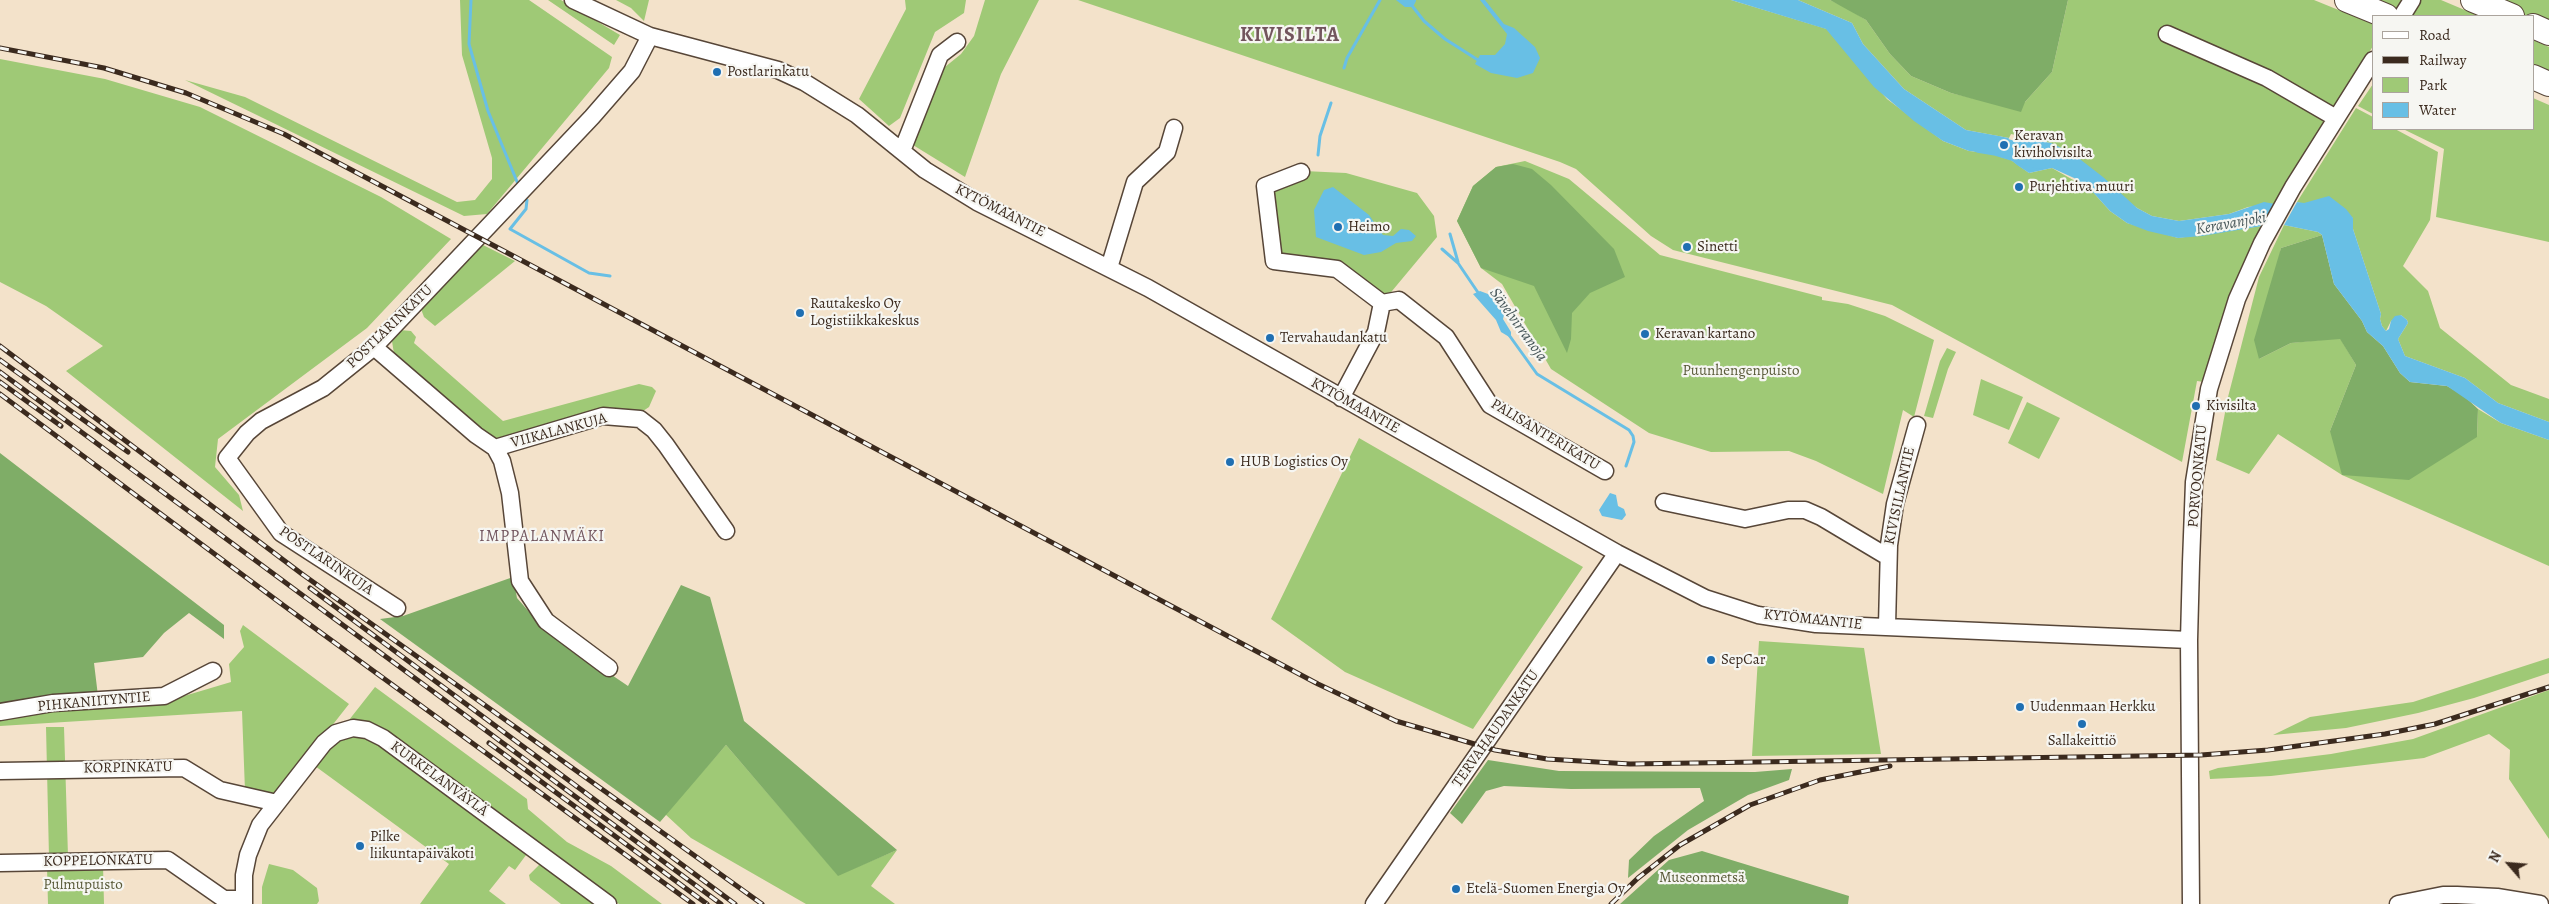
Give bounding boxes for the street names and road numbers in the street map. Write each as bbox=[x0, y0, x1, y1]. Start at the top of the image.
street label: KYTÖMAANTIE bbox=[952, 180, 1048, 242]
street label: POSTLARINKATU bbox=[343, 281, 437, 373]
street label: KYTÖMAANTIE bbox=[1307, 374, 1403, 438]
street label: PALISANTERIKATU bbox=[1487, 395, 1603, 475]
street label: VIIKALANKUJA bbox=[509, 410, 609, 452]
street label: PORVOONKATU bbox=[2185, 424, 2211, 528]
street label: KIVISILLANTIE bbox=[1881, 445, 1919, 547]
street label: POSTLARINKUJA bbox=[275, 523, 377, 599]
street label: KYTÖMAANTIE bbox=[1763, 606, 1863, 634]
street label: TERVAHAUDANKATU bbox=[1449, 667, 1543, 791]
street label: PIHKANIITYNTIE bbox=[37, 688, 151, 716]
street label: KURKELANVÄYLÄ bbox=[387, 738, 491, 820]
street label: KORPINKATU bbox=[83, 758, 173, 778]
street label: KOPPELONKATU bbox=[43, 851, 153, 871]

